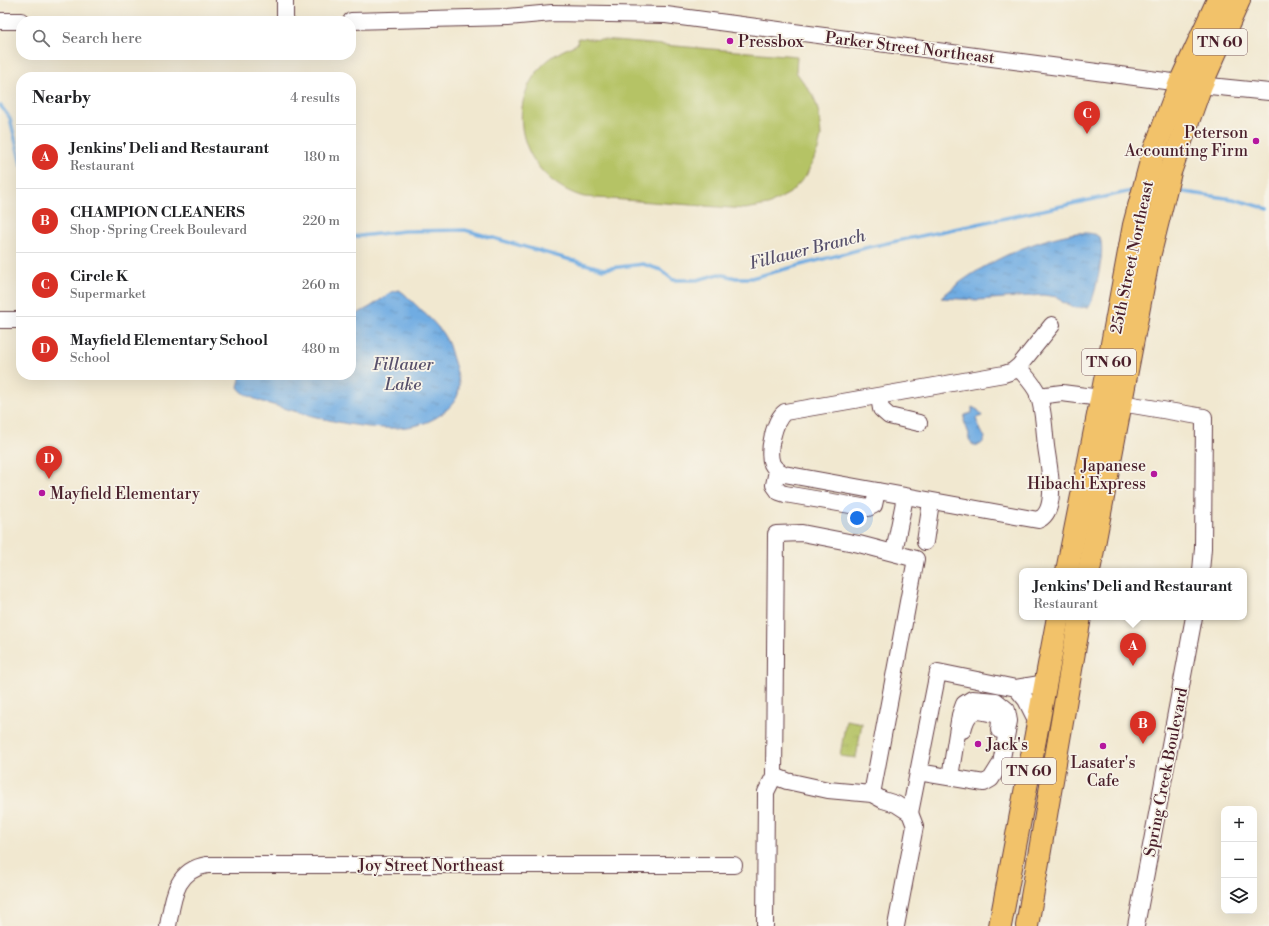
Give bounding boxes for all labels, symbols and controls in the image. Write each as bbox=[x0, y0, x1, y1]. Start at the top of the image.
search box bbox=[16, 16, 356, 60]
icon: search bbox=[30, 27, 52, 49]
street label: Parker Street Northeast bbox=[824, 28, 996, 68]
text: Search here bbox=[62, 29, 142, 48]
road number: TN 60 bbox=[1193, 29, 1247, 55]
place label: Pressbox bbox=[738, 32, 805, 52]
marker: Pressbox bbox=[725, 36, 735, 46]
text: Nearby bbox=[32, 87, 91, 109]
text: 4 results bbox=[290, 90, 340, 106]
pin: C bbox=[1074, 101, 1100, 134]
place label: Peterson Accounting Firm bbox=[1124, 123, 1248, 161]
marker: Peterson Accounting Firm bbox=[1251, 136, 1261, 146]
text: Jenkins' Deli and Restaurant bbox=[70, 139, 269, 158]
text: A bbox=[40, 149, 50, 165]
text: 180 m bbox=[304, 149, 340, 165]
text: Restaurant bbox=[70, 158, 135, 174]
street label: 25th Street Northeast bbox=[1106, 179, 1158, 335]
text: CHAMPION CLEANERS bbox=[70, 203, 245, 222]
text: B bbox=[40, 213, 50, 229]
text: 220 m bbox=[302, 213, 340, 229]
text: Shop · Spring Creek Boulevard bbox=[70, 222, 247, 238]
water label: Fillauer Branch bbox=[747, 225, 868, 275]
text: Circle K bbox=[70, 267, 128, 286]
text: C bbox=[40, 277, 50, 293]
text: 260 m bbox=[302, 277, 340, 293]
text: Supermarket bbox=[70, 286, 146, 302]
text: Mayfield Elementary School bbox=[70, 331, 268, 350]
text: D bbox=[40, 341, 50, 357]
text: 480 m bbox=[302, 341, 340, 357]
road number: TN 60 bbox=[1082, 349, 1136, 375]
text: School bbox=[70, 350, 110, 366]
water label: Fillauer Lake bbox=[372, 354, 434, 396]
pin: D bbox=[36, 446, 62, 479]
place label: Japanese Hibachi Express bbox=[1027, 456, 1146, 494]
marker: Japanese Hibachi Express bbox=[1149, 469, 1159, 479]
place label: Mayfield Elementary bbox=[50, 484, 200, 504]
marker: Mayfield Elementary bbox=[37, 488, 47, 498]
your location bbox=[847, 508, 867, 528]
popup bbox=[1019, 568, 1247, 620]
text: Jenkins' Deli and Restaurant bbox=[1034, 577, 1232, 596]
text: Restaurant bbox=[1034, 596, 1098, 612]
pin: A bbox=[1120, 633, 1146, 666]
street label: Spring Creek Boulevard bbox=[1139, 686, 1191, 858]
pin: B bbox=[1130, 711, 1156, 744]
place label: Jack's bbox=[985, 735, 1028, 755]
marker: Jack's bbox=[973, 739, 983, 749]
marker: Lasater's Cafe bbox=[1098, 741, 1108, 751]
place label: Lasater's Cafe bbox=[1071, 753, 1135, 791]
road number: TN 60 bbox=[1002, 758, 1056, 784]
map controls bbox=[1221, 806, 1257, 914]
button: + bbox=[1221, 806, 1257, 842]
button: − bbox=[1221, 842, 1257, 878]
street label: Joy Street Northeast bbox=[357, 856, 504, 876]
button: layers bbox=[1221, 878, 1257, 914]

